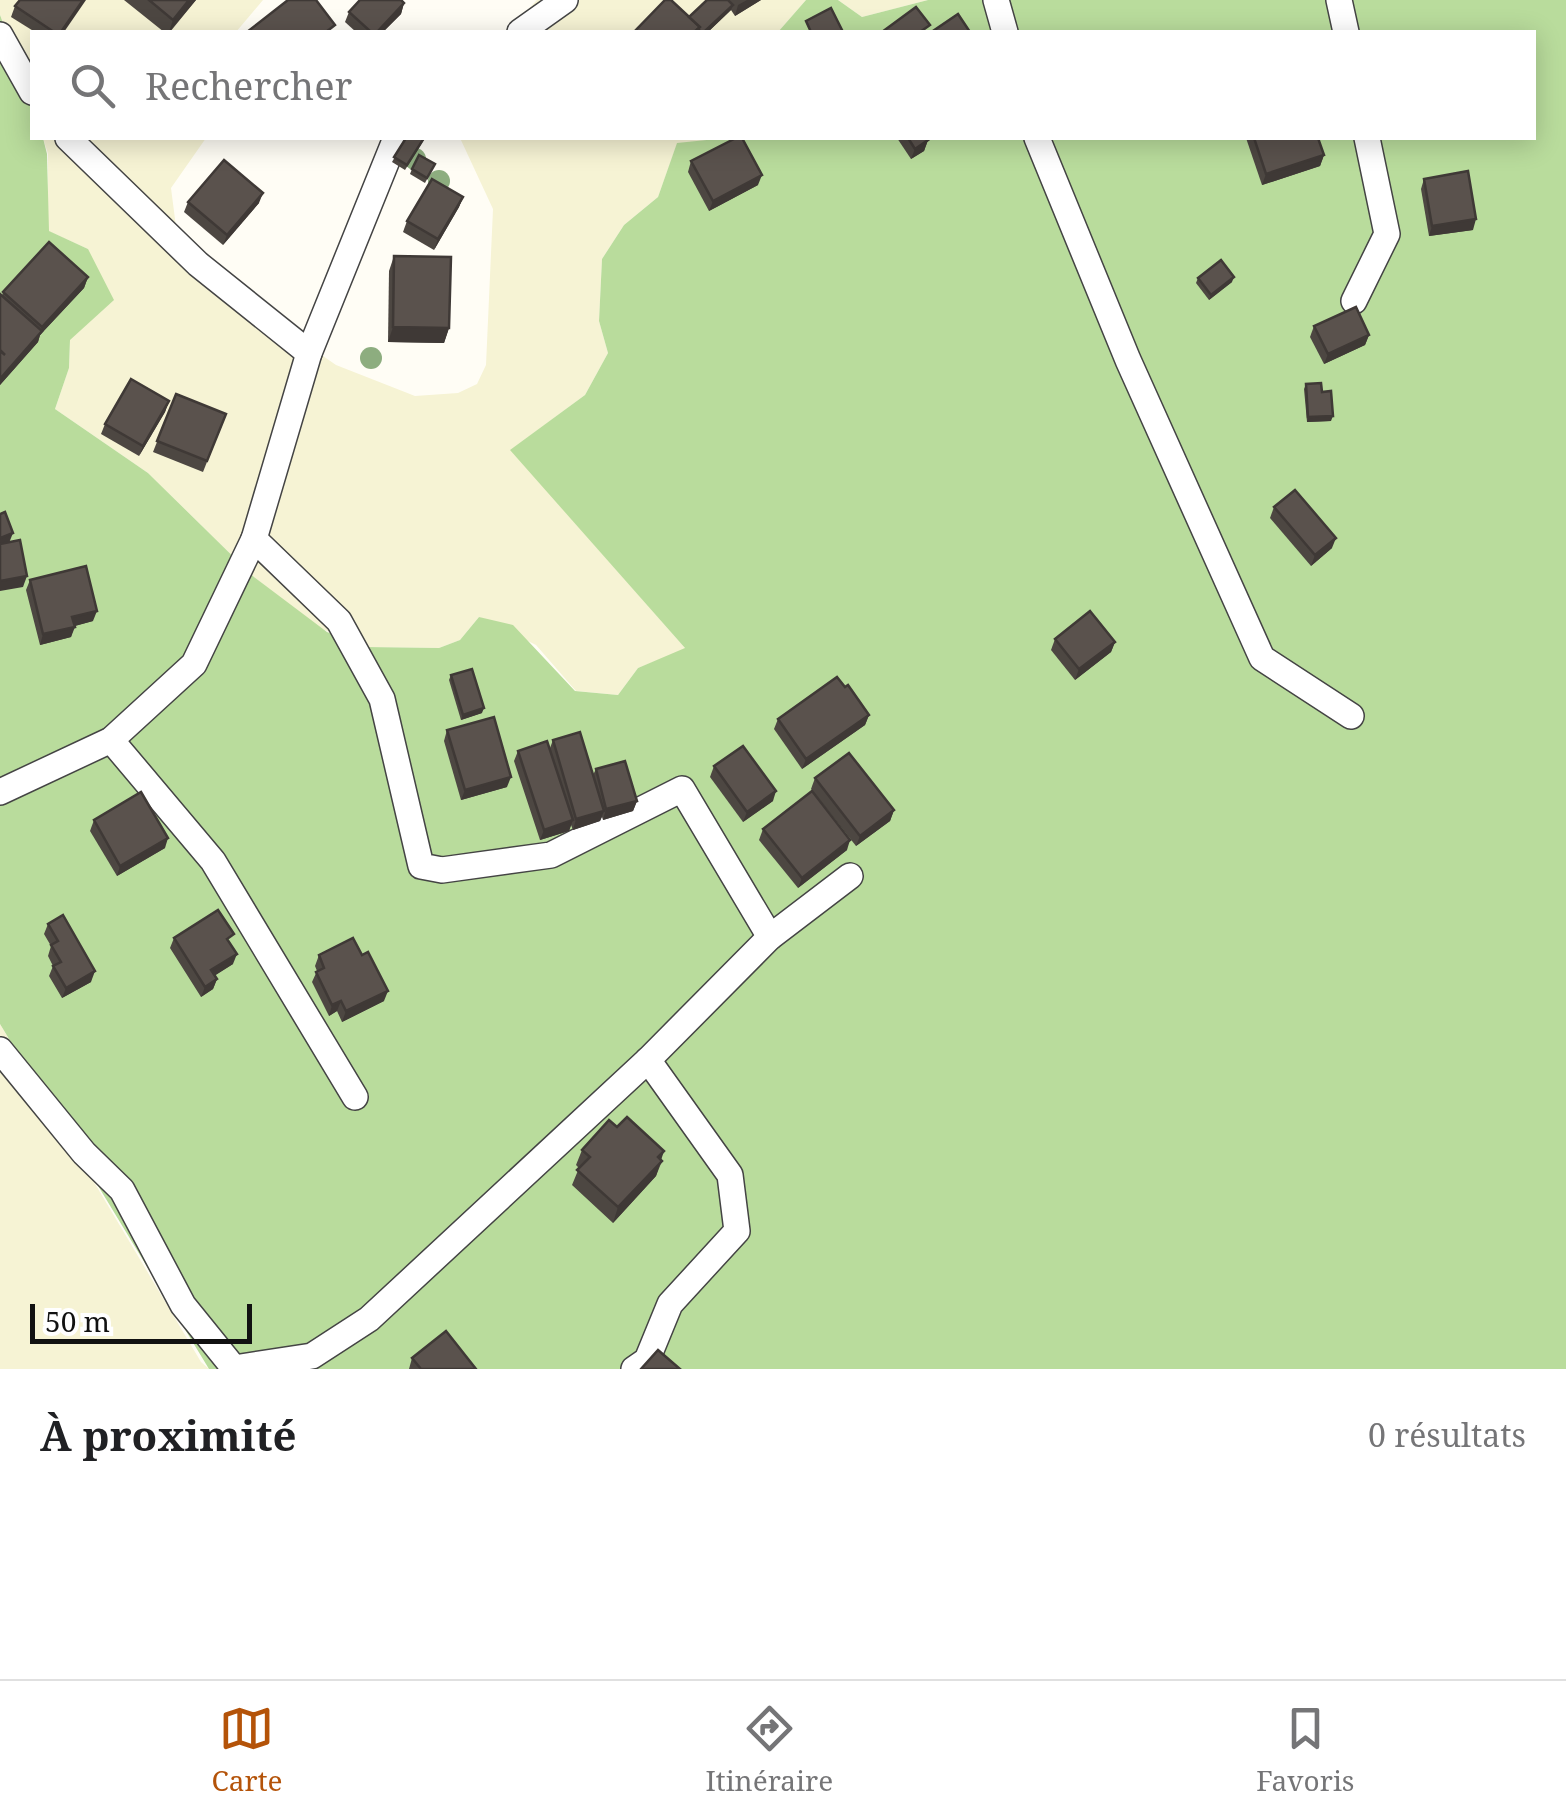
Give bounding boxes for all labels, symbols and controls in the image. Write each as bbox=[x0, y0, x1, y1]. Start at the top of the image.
search box bbox=[30, 30, 1536, 140]
icon: search bbox=[65, 58, 120, 113]
text: Rechercher bbox=[145, 59, 352, 111]
scale bar bbox=[30, 1299, 252, 1344]
text: 50 m bbox=[45, 1302, 110, 1340]
text: À proximité bbox=[40, 1406, 297, 1463]
text: 0 résultats bbox=[1368, 1413, 1526, 1456]
tab: Carte bbox=[212, 1701, 282, 1799]
tab: Itinéraire bbox=[706, 1701, 833, 1799]
tab: Favoris bbox=[1256, 1701, 1354, 1799]

